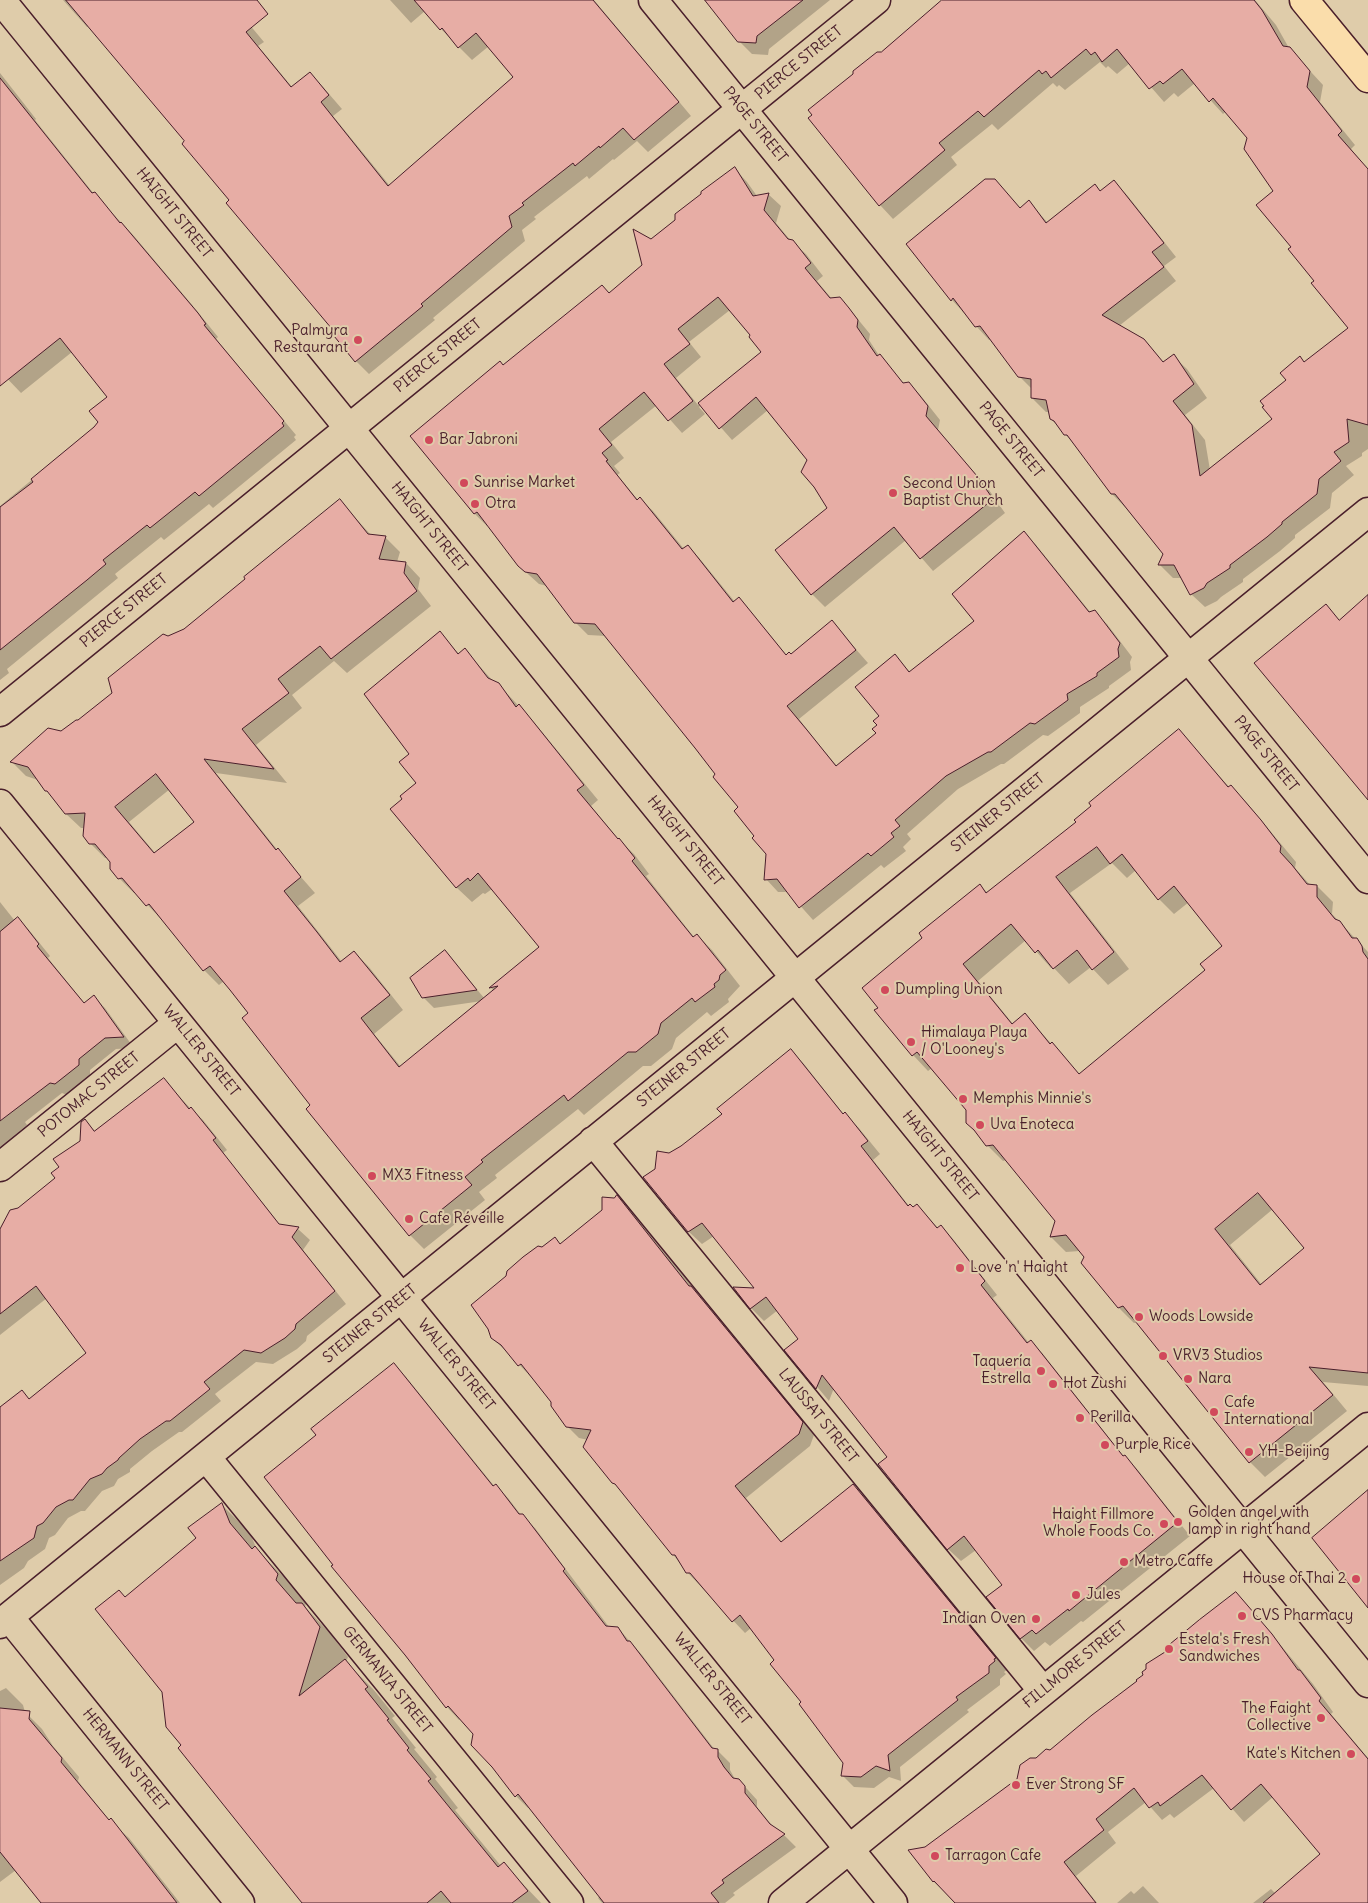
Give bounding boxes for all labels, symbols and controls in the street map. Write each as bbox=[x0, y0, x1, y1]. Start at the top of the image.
street label: PIERCE STREET bbox=[752, 22, 846, 104]
street label: PAGE STREET bbox=[719, 83, 791, 167]
street label: HAIGHT STREET bbox=[132, 164, 216, 262]
street label: PIERCE STREET bbox=[391, 315, 485, 397]
place label: Palmyra Restaurant bbox=[273, 322, 348, 357]
marker: Palmyra Restaurant bbox=[352, 334, 364, 346]
street label: PAGE STREET bbox=[975, 398, 1047, 482]
place label: Bar Jabroni bbox=[439, 431, 518, 449]
marker: Bar Jabroni bbox=[423, 434, 435, 446]
place label: Sunrise Market bbox=[474, 474, 575, 492]
place label: Second Union Baptist Church bbox=[903, 475, 1003, 510]
marker: Sunrise Market bbox=[458, 477, 470, 489]
street label: HAIGHT STREET bbox=[387, 478, 471, 576]
marker: Second Union Baptist Church bbox=[887, 487, 899, 499]
place label: Otra bbox=[485, 495, 516, 513]
marker: Otra bbox=[469, 498, 481, 510]
street label: PIERCE STREET bbox=[77, 570, 171, 652]
street label: PAGE STREET bbox=[1230, 712, 1302, 796]
street label: STEINER STREET bbox=[948, 770, 1048, 856]
street label: HAIGHT STREET bbox=[643, 792, 727, 890]
place label: Dumpling Union bbox=[895, 981, 1003, 999]
marker: Dumpling Union bbox=[879, 984, 891, 996]
street label: WALLER STREET bbox=[159, 1002, 243, 1100]
place label: Himalaya Playa / O'Looney's bbox=[921, 1024, 1027, 1059]
street label: STEINER STREET bbox=[634, 1025, 734, 1111]
marker: Himalaya Playa / O'Looney's bbox=[905, 1036, 917, 1048]
street label: POTOMAC STREET bbox=[35, 1048, 143, 1142]
place label: Memphis Minnie's bbox=[973, 1090, 1091, 1108]
marker: Memphis Minnie's bbox=[957, 1093, 969, 1105]
street label: HAIGHT STREET bbox=[898, 1107, 982, 1205]
place label: Uva Enoteca bbox=[990, 1116, 1074, 1134]
marker: Uva Enoteca bbox=[974, 1119, 986, 1131]
place label: MX3 Fitness bbox=[382, 1167, 463, 1185]
marker: MX3 Fitness bbox=[366, 1170, 378, 1182]
place label: Cafe Réveille bbox=[419, 1210, 504, 1228]
marker: Cafe Réveille bbox=[403, 1213, 415, 1225]
place label: Love 'n' Haight bbox=[970, 1259, 1068, 1277]
marker: Love 'n' Haight bbox=[954, 1262, 966, 1274]
street label: STEINER STREET bbox=[320, 1281, 420, 1367]
place label: Woods Lowside bbox=[1149, 1308, 1253, 1326]
marker: Woods Lowside bbox=[1133, 1311, 1145, 1323]
street label: WALLER STREET bbox=[414, 1316, 498, 1414]
place label: VRV3 Studios bbox=[1173, 1347, 1263, 1365]
marker: VRV3 Studios bbox=[1157, 1350, 1169, 1362]
place label: Taquería Estrella bbox=[973, 1353, 1031, 1388]
street label: LAUSSAT STREET bbox=[774, 1365, 862, 1467]
marker: Taquería Estrella bbox=[1035, 1365, 1047, 1377]
place label: Nara bbox=[1198, 1370, 1231, 1388]
marker: Nara bbox=[1182, 1373, 1194, 1385]
place label: Hot Zushi bbox=[1063, 1375, 1126, 1393]
marker: Hot Zushi bbox=[1047, 1378, 1059, 1390]
place label: Cafe International bbox=[1224, 1394, 1313, 1429]
marker: Cafe International bbox=[1208, 1406, 1220, 1418]
place label: Perilla bbox=[1090, 1409, 1131, 1427]
marker: Perilla bbox=[1074, 1412, 1086, 1424]
place label: Purple Rice bbox=[1115, 1436, 1191, 1454]
marker: Purple Rice bbox=[1099, 1439, 1111, 1451]
place label: YH-Beijing bbox=[1259, 1443, 1330, 1461]
marker: YH-Beijing bbox=[1243, 1446, 1255, 1458]
place label: Golden angel with lamp in right hand bbox=[1188, 1504, 1311, 1539]
place label: Haight Fillmore Whole Foods Co. bbox=[1043, 1506, 1154, 1541]
marker: Golden angel with lamp in right hand bbox=[1172, 1516, 1184, 1528]
marker: Haight Fillmore Whole Foods Co. bbox=[1158, 1518, 1170, 1530]
place label: Metro Caffe bbox=[1134, 1553, 1213, 1571]
marker: Metro Caffe bbox=[1118, 1556, 1130, 1568]
place label: House of Thai 2 bbox=[1243, 1570, 1346, 1588]
marker: House of Thai 2 bbox=[1350, 1573, 1362, 1585]
place label: Jules bbox=[1086, 1586, 1121, 1604]
marker: Jules bbox=[1070, 1589, 1082, 1601]
place label: CVS Pharmacy bbox=[1252, 1607, 1353, 1625]
place label: Indian Oven bbox=[942, 1610, 1026, 1628]
marker: CVS Pharmacy bbox=[1236, 1610, 1248, 1622]
marker: Indian Oven bbox=[1030, 1613, 1042, 1625]
street label: FILLMORE STREET bbox=[1020, 1618, 1130, 1712]
street label: GERMANIA STREET bbox=[338, 1623, 436, 1737]
street label: WALLER STREET bbox=[670, 1630, 754, 1728]
place label: Estela's Fresh Sandwiches bbox=[1179, 1631, 1270, 1666]
marker: Estela's Fresh Sandwiches bbox=[1163, 1643, 1175, 1655]
place label: The Faight Collective bbox=[1241, 1700, 1311, 1735]
street label: HERMANN STREET bbox=[78, 1705, 172, 1815]
marker: The Faight Collective bbox=[1315, 1712, 1327, 1724]
place label: Kate's Kitchen bbox=[1246, 1745, 1341, 1763]
marker: Kate's Kitchen bbox=[1345, 1748, 1357, 1760]
place label: Ever Strong SF bbox=[1026, 1776, 1125, 1794]
marker: Ever Strong SF bbox=[1010, 1779, 1022, 1791]
place label: Tarragon Cafe bbox=[945, 1847, 1041, 1865]
marker: Tarragon Cafe bbox=[929, 1850, 941, 1862]

